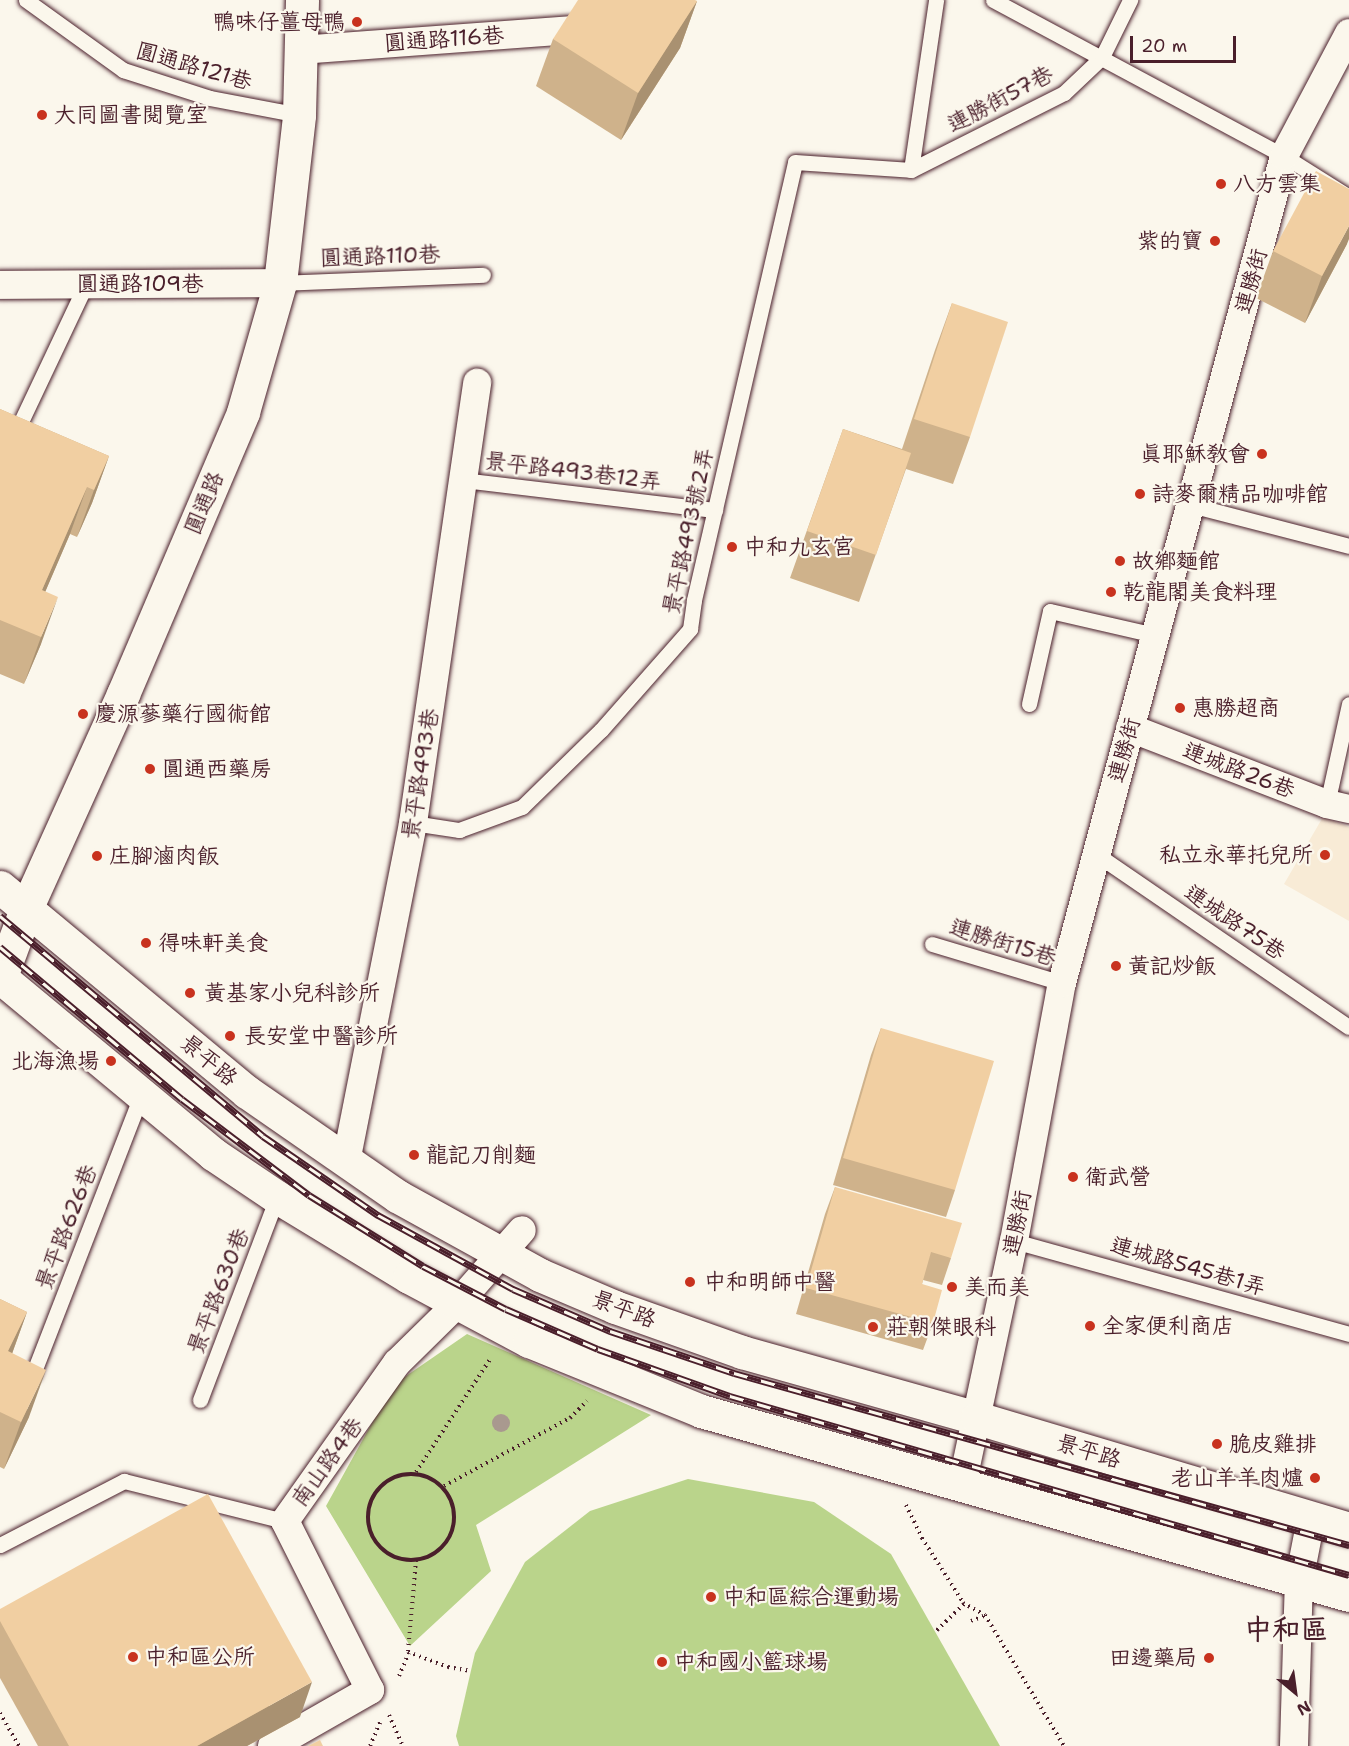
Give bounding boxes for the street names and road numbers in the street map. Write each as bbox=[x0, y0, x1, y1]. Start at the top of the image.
street label: 圓通路116巷 bbox=[383, 22, 505, 56]
street label: 圓通路121巷 bbox=[133, 37, 255, 95]
street label: 連勝街57巷 bbox=[943, 60, 1057, 138]
street label: 圓通路110巷 bbox=[319, 241, 441, 271]
street label: 連勝街 bbox=[1230, 246, 1272, 316]
street label: 圓通路109巷 bbox=[77, 271, 203, 297]
street label: 景平路493號2弄 bbox=[657, 445, 719, 617]
street label: 景平路493巷12弄 bbox=[483, 447, 663, 495]
street label: 圓通路 bbox=[179, 467, 229, 539]
street label: 景平路493巷 bbox=[397, 707, 443, 841]
street label: 連勝街 bbox=[1103, 715, 1145, 785]
street label: 連城路26巷 bbox=[1179, 737, 1299, 803]
street label: 連城路75巷 bbox=[1179, 879, 1291, 965]
street label: 連勝街15巷 bbox=[946, 913, 1060, 971]
street label: 景平路 bbox=[175, 1029, 243, 1091]
street label: 景平路626巷 bbox=[30, 1161, 102, 1293]
street label: 連勝街 bbox=[998, 1188, 1036, 1258]
street label: 景平路630巷 bbox=[182, 1224, 254, 1358]
street label: 連城路545巷1弄 bbox=[1107, 1231, 1269, 1301]
street label: 景平路 bbox=[588, 1285, 660, 1333]
street label: 南山路4巷 bbox=[286, 1412, 368, 1512]
street label: 景平路 bbox=[1054, 1429, 1124, 1473]

